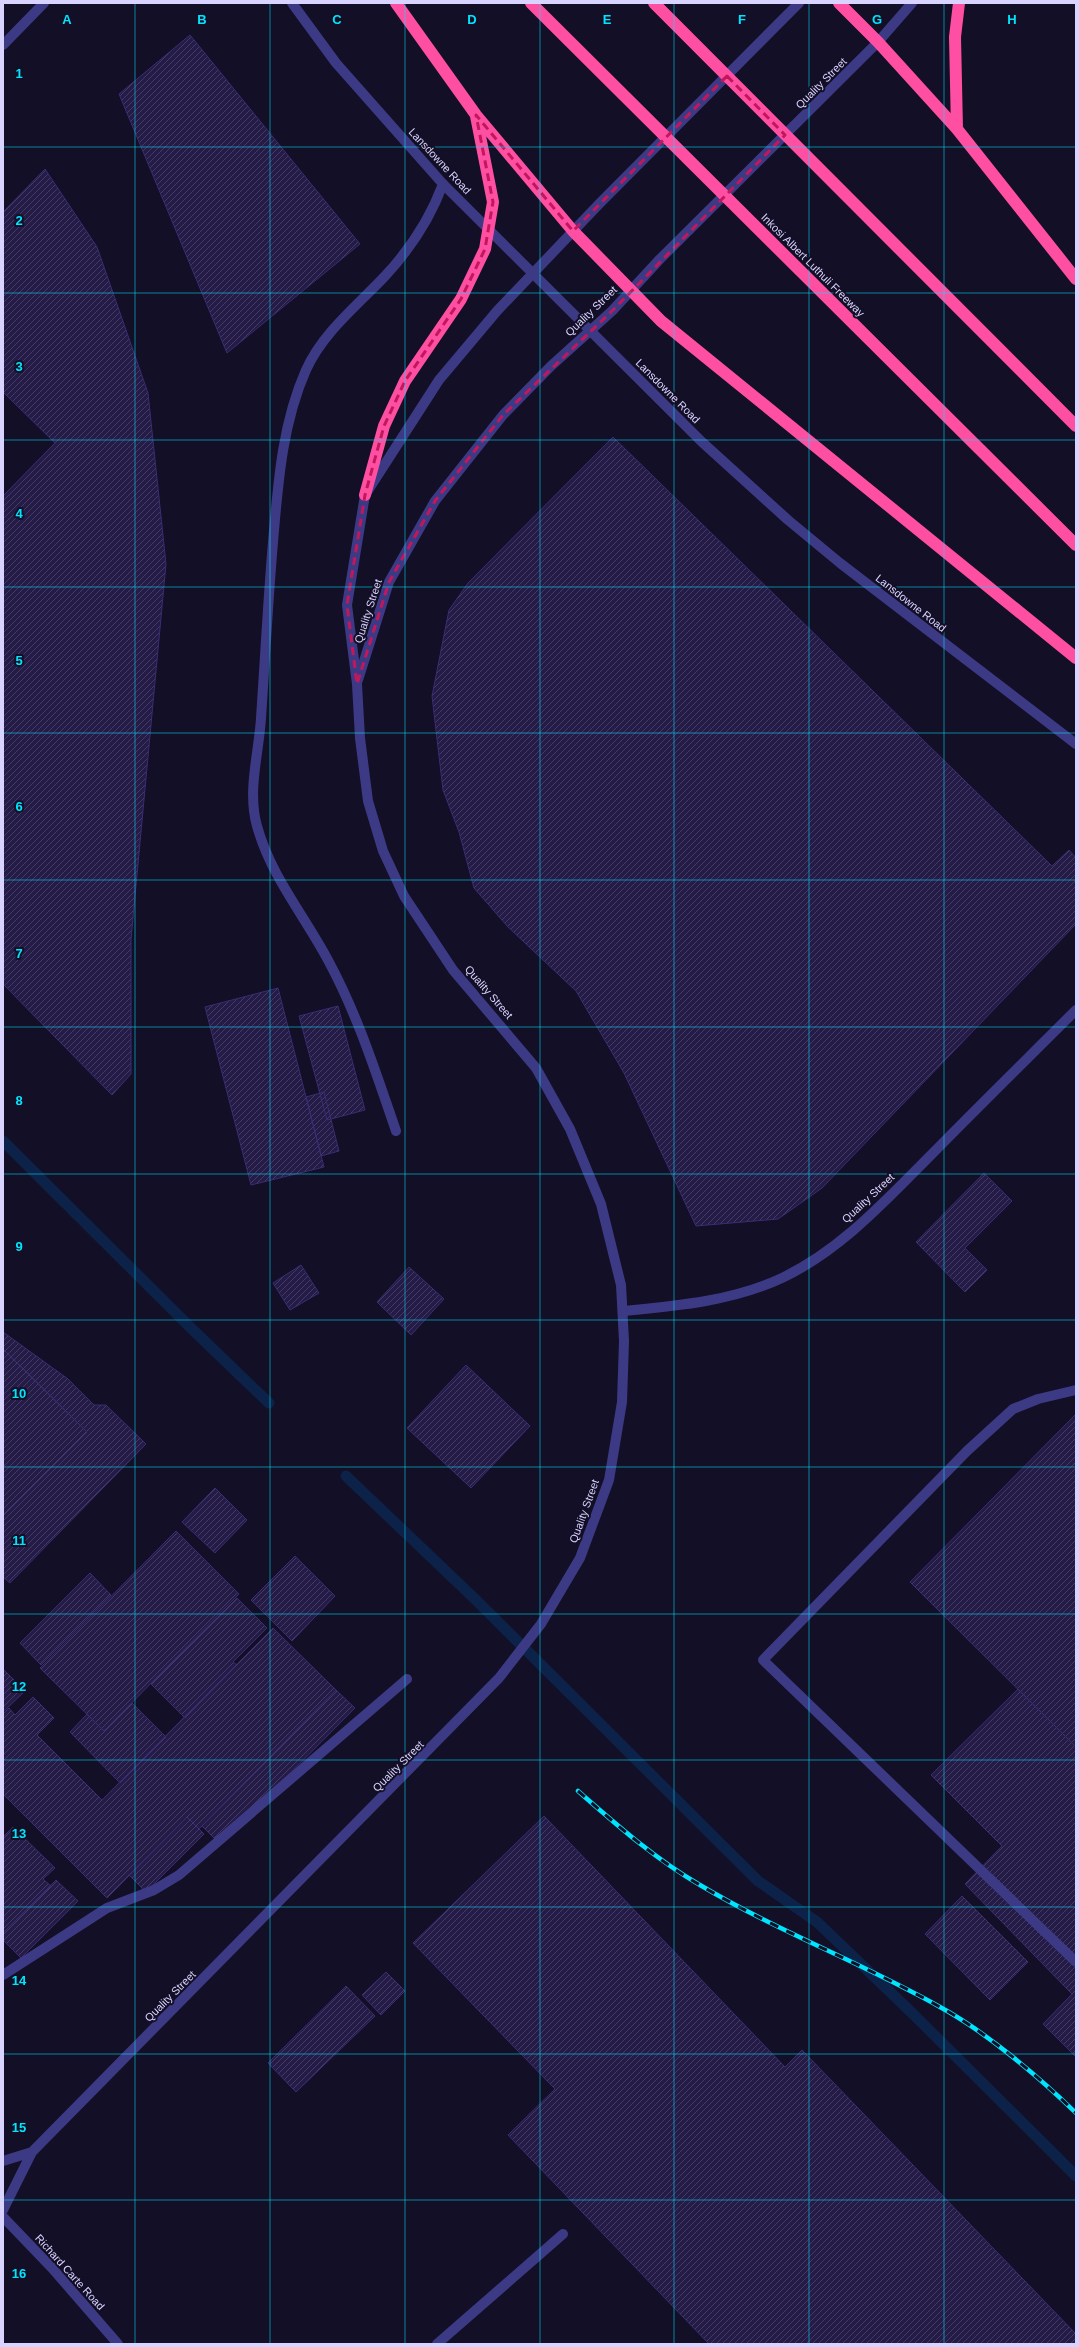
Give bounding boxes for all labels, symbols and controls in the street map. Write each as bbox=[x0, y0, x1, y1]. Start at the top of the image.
text: A bbox=[62, 12, 72, 27]
text: B bbox=[197, 12, 207, 27]
text: C bbox=[332, 12, 342, 27]
text: D bbox=[467, 12, 477, 27]
text: E bbox=[603, 12, 612, 27]
text: F bbox=[738, 12, 746, 27]
text: G bbox=[872, 12, 882, 27]
text: H bbox=[1007, 12, 1017, 27]
street label: Quality Street bbox=[793, 55, 849, 111]
text: 1 bbox=[15, 66, 23, 81]
street label: Lansdowne Road bbox=[406, 126, 474, 196]
street label: Inkosi Albert Luthuli Freeway bbox=[759, 211, 867, 319]
text: 2 bbox=[15, 213, 23, 228]
street label: Quality Street bbox=[563, 284, 619, 338]
street label: Lansdowne Road bbox=[633, 356, 703, 426]
text: 3 bbox=[15, 359, 23, 374]
text: 4 bbox=[15, 506, 23, 521]
street label: Lansdowne Road bbox=[874, 572, 948, 634]
street label: Quality Street bbox=[352, 577, 384, 645]
text: 5 bbox=[15, 653, 23, 668]
text: 6 bbox=[15, 799, 23, 814]
text: 7 bbox=[15, 946, 23, 961]
street label: Quality Street bbox=[463, 963, 515, 1021]
text: 8 bbox=[15, 1093, 23, 1108]
street label: Quality Street bbox=[840, 1171, 896, 1225]
text: 9 bbox=[15, 1239, 23, 1254]
text: 10 bbox=[12, 1386, 26, 1401]
street label: Quality Street bbox=[567, 1478, 601, 1544]
text: 11 bbox=[12, 1533, 26, 1548]
text: 12 bbox=[12, 1679, 26, 1694]
street label: Quality Street bbox=[370, 1738, 426, 1794]
text: 13 bbox=[12, 1826, 26, 1841]
street label: Quality Street bbox=[142, 1968, 198, 2024]
text: 14 bbox=[12, 1973, 27, 1988]
text: 15 bbox=[12, 2120, 26, 2135]
street label: Richard Carte Road bbox=[33, 2232, 107, 2312]
text: 16 bbox=[12, 2266, 26, 2281]

